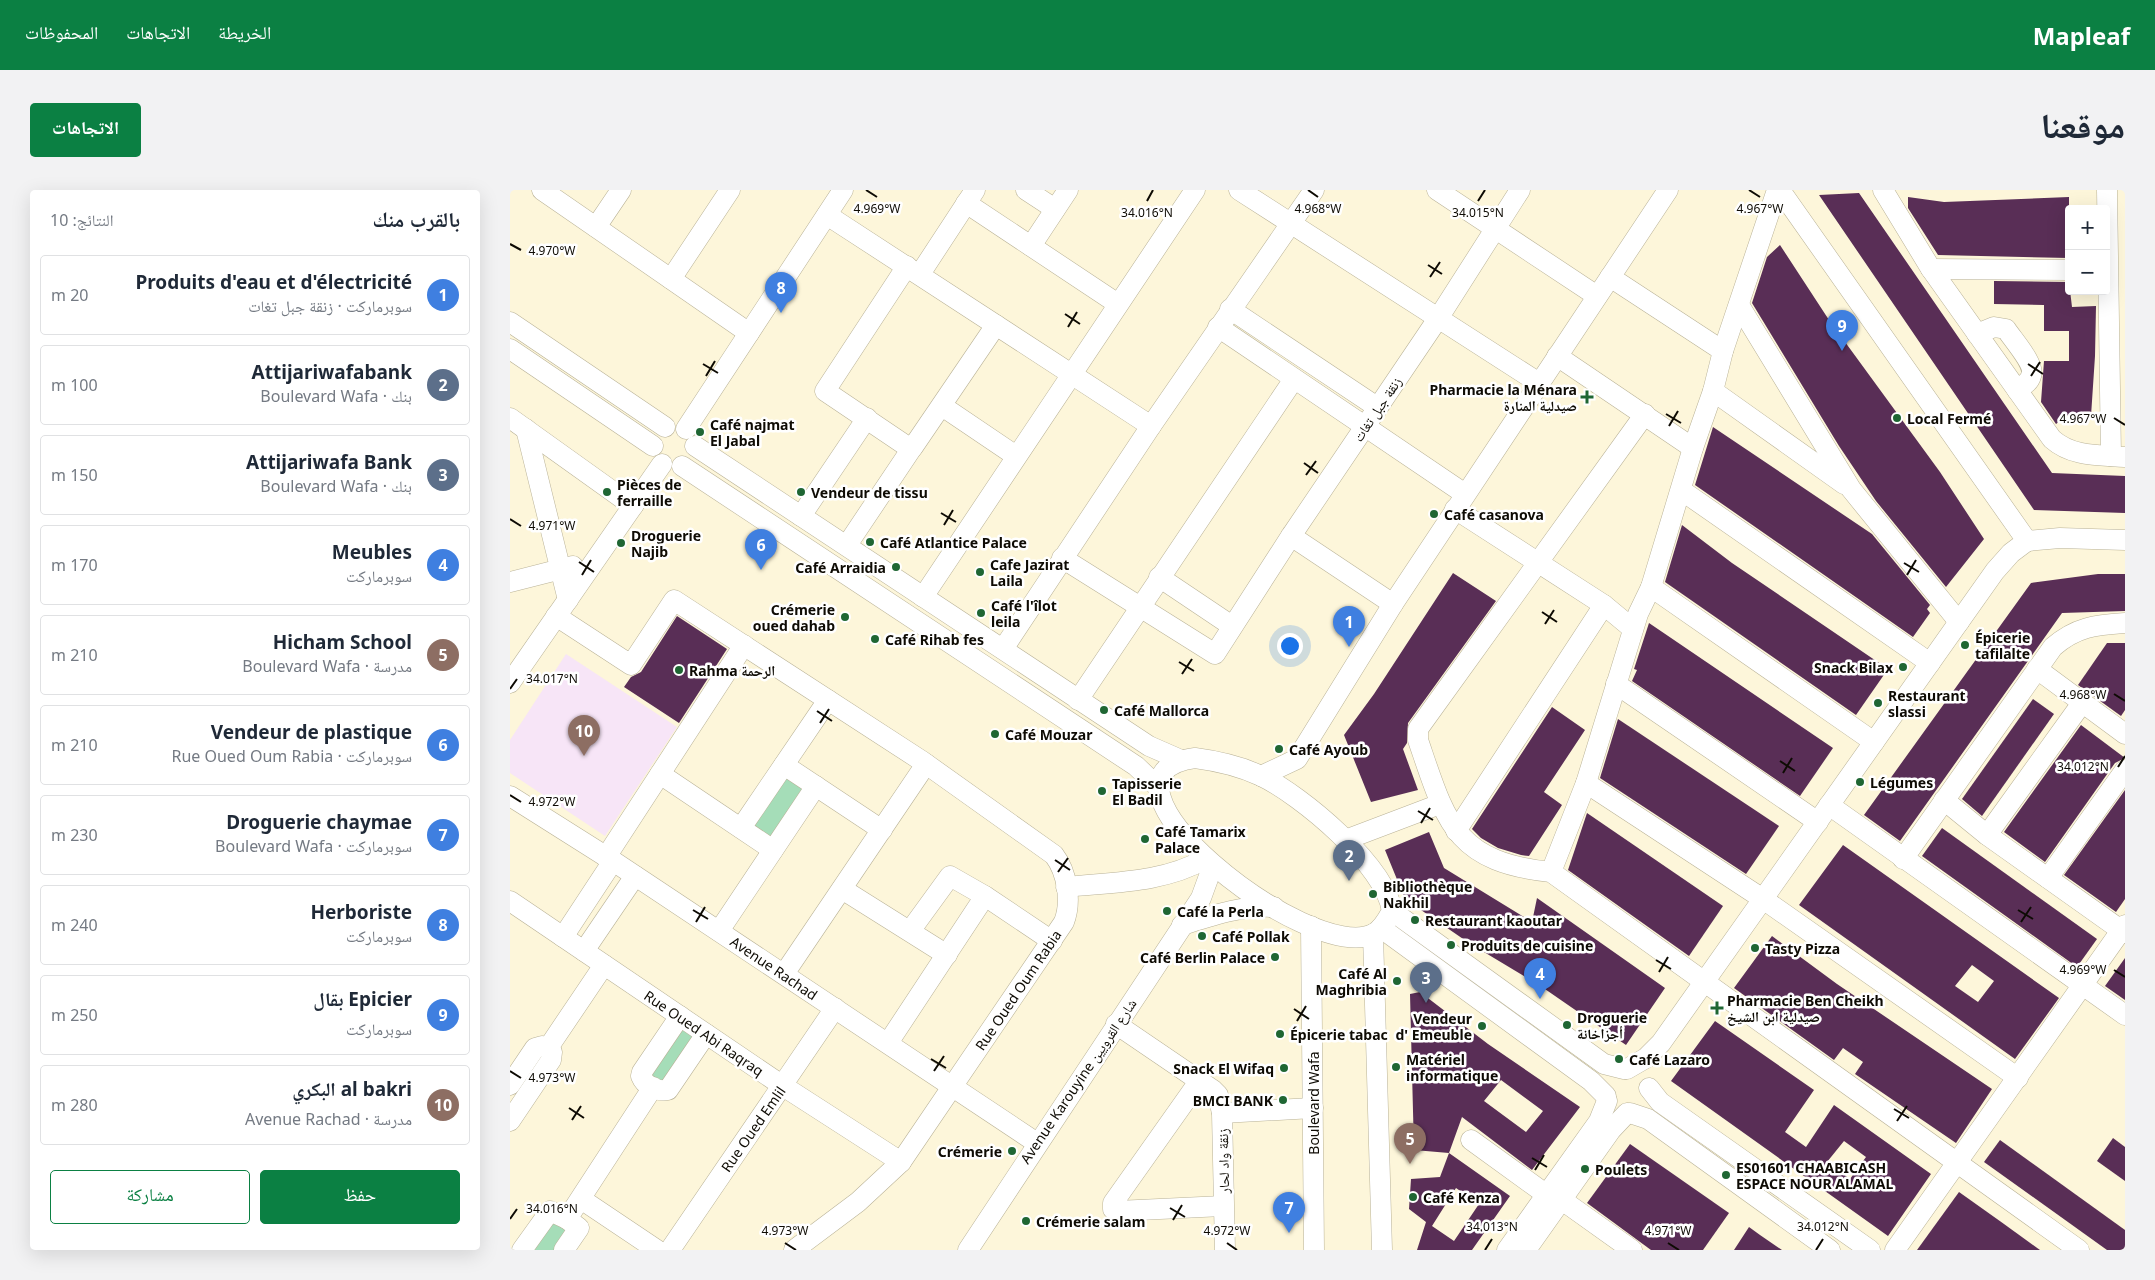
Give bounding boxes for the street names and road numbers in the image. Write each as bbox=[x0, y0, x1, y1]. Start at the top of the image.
street label: زنقة جبل تغات bbox=[1348, 373, 1406, 445]
street label: Rue Oued Oum Rabia bbox=[971, 926, 1065, 1054]
street label: Avenue Rachad bbox=[727, 932, 821, 1004]
street label: Rue Oued Abi Raqraq bbox=[640, 986, 768, 1080]
street label: Avenue Karouyine شارع القرويين bbox=[1016, 995, 1141, 1168]
street label: Boulevard Wafa bbox=[1304, 1051, 1323, 1155]
street label: Rue Oued Emlil bbox=[716, 1082, 790, 1176]
street label: زنقة واد لحار bbox=[1213, 1128, 1233, 1195]

